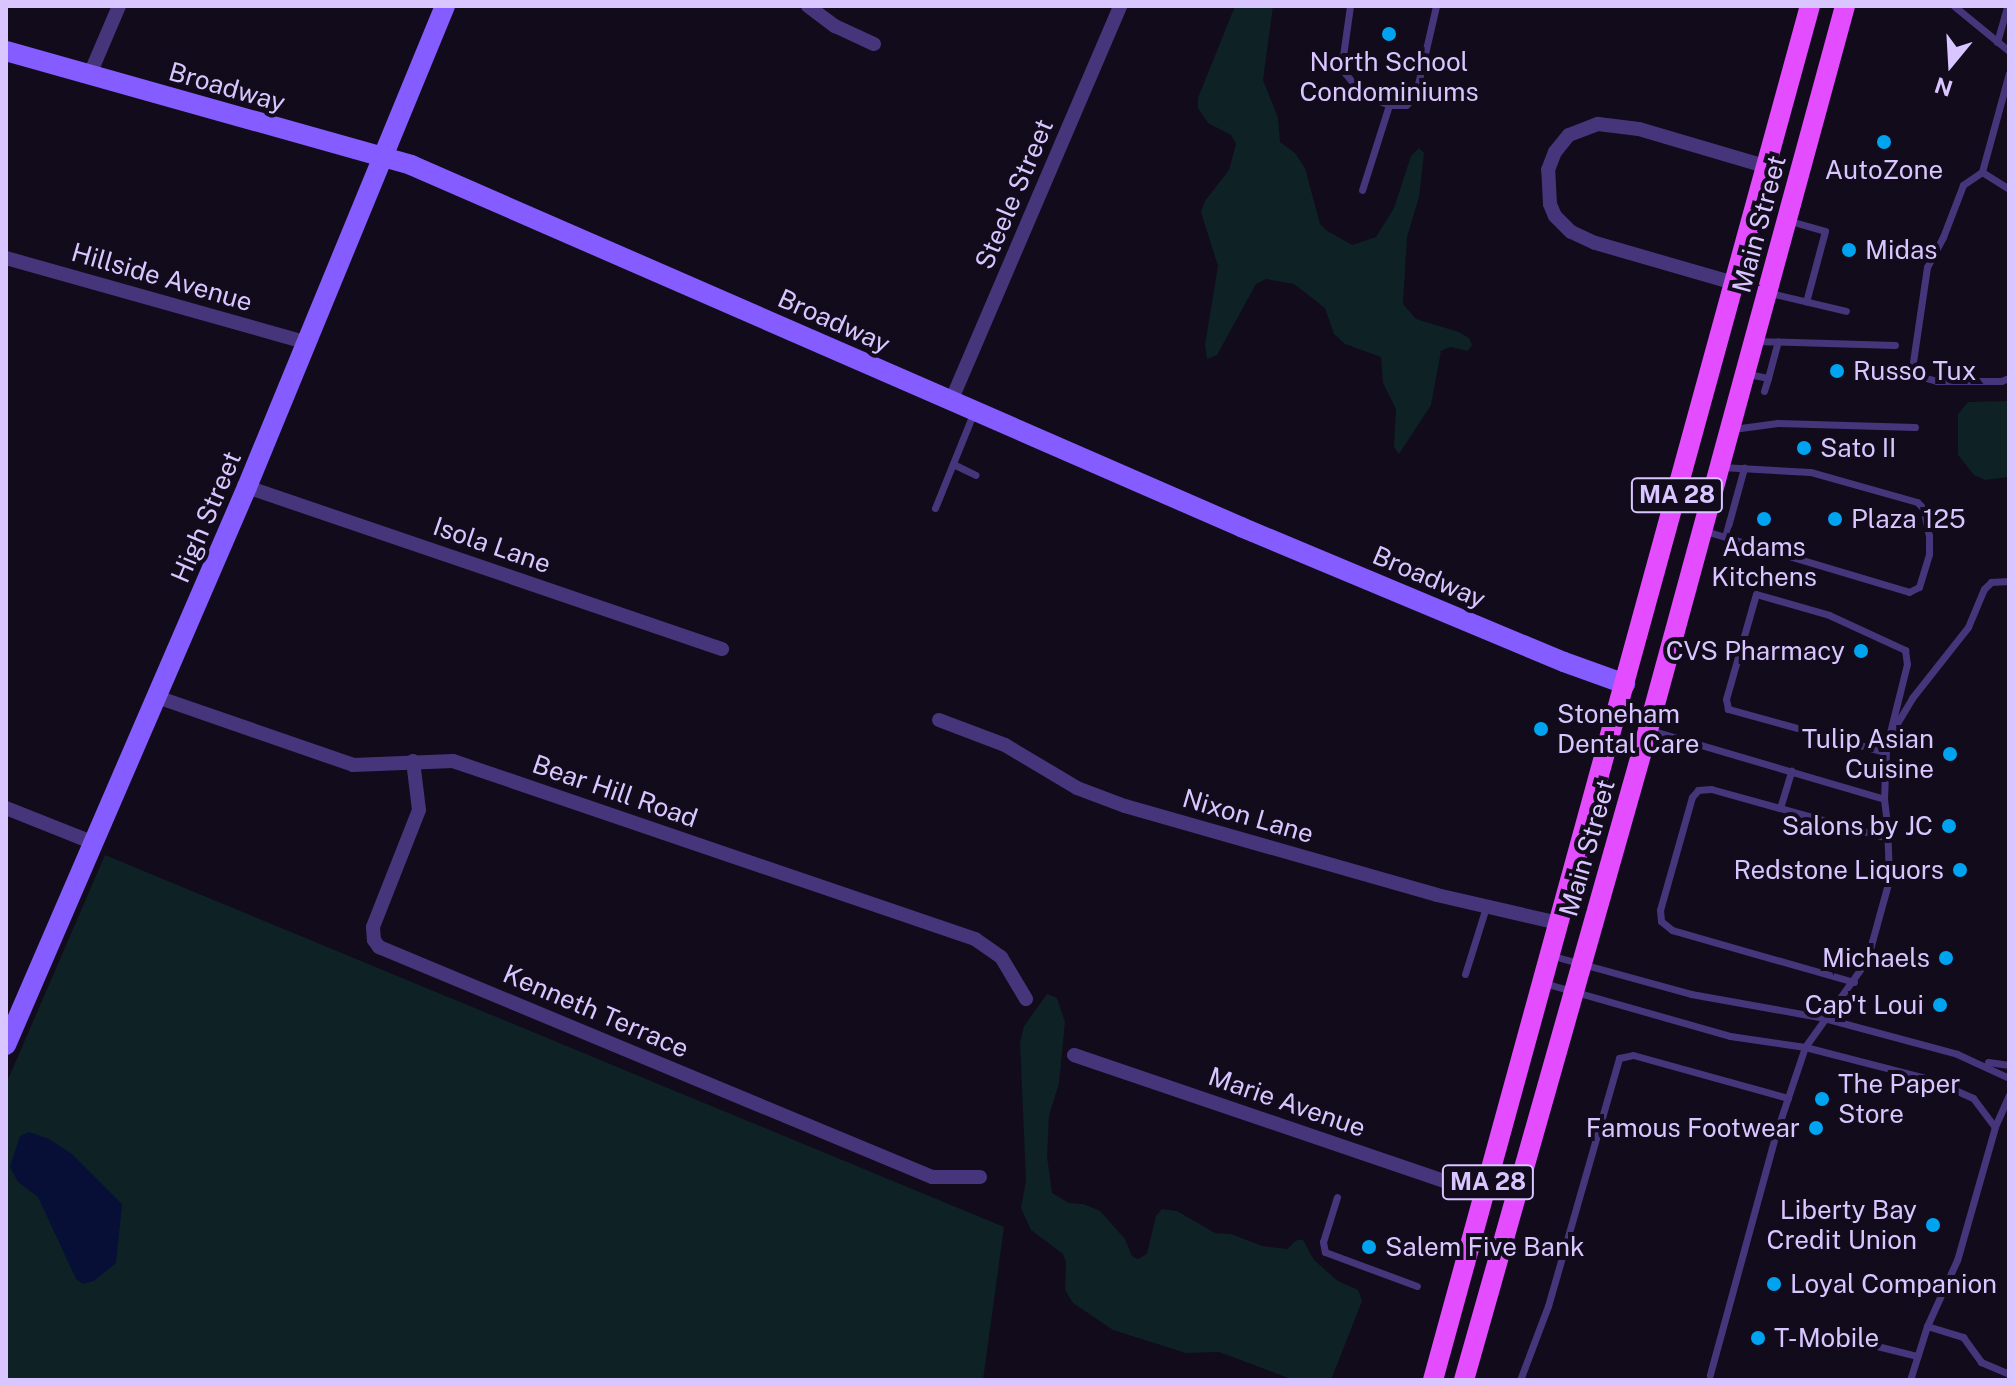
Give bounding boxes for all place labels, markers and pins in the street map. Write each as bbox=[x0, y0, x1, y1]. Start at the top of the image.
marker: North School Condominiums bbox=[1380, 25, 1398, 43]
place label: North School Condominiums bbox=[1299, 46, 1479, 108]
marker: AutoZone bbox=[1875, 133, 1893, 151]
place label: AutoZone bbox=[1825, 154, 1943, 186]
place label: Midas bbox=[1865, 234, 1937, 266]
marker: Midas bbox=[1840, 241, 1858, 259]
place label: Russo Tux bbox=[1853, 355, 1976, 387]
marker: Russo Tux bbox=[1828, 362, 1846, 380]
place label: Sato II bbox=[1820, 432, 1897, 464]
marker: Sato II bbox=[1795, 439, 1813, 457]
place label: Plaza 125 bbox=[1851, 503, 1966, 535]
marker: Adams Kitchens bbox=[1755, 510, 1773, 528]
marker: Plaza 125 bbox=[1826, 510, 1844, 528]
place label: Adams Kitchens bbox=[1711, 531, 1817, 592]
place label: CVS Pharmacy bbox=[1666, 635, 1845, 667]
marker: CVS Pharmacy bbox=[1852, 642, 1870, 660]
place label: Stoneham Dental Care bbox=[1557, 698, 1700, 760]
marker: Stoneham Dental Care bbox=[1532, 720, 1550, 738]
place label: Tulip Asian Cuisine bbox=[1802, 723, 1934, 784]
marker: Tulip Asian Cuisine bbox=[1941, 745, 1959, 763]
place label: Salons by JC bbox=[1781, 810, 1933, 842]
marker: Salons by JC bbox=[1940, 817, 1958, 835]
place label: Redstone Liquors bbox=[1733, 854, 1944, 886]
marker: Redstone Liquors bbox=[1951, 861, 1969, 879]
place label: Michaels bbox=[1822, 942, 1930, 974]
marker: Michaels bbox=[1937, 949, 1955, 967]
place label: Cap't Loui bbox=[1805, 989, 1924, 1021]
marker: Cap't Loui bbox=[1931, 996, 1949, 1014]
place label: The Paper Store bbox=[1838, 1068, 1961, 1130]
marker: The Paper Store bbox=[1813, 1090, 1831, 1108]
place label: Famous Footwear bbox=[1586, 1112, 1800, 1144]
marker: Famous Footwear bbox=[1807, 1119, 1825, 1137]
place label: Liberty Bay Credit Union bbox=[1767, 1194, 1917, 1256]
marker: Liberty Bay Credit Union bbox=[1924, 1216, 1942, 1234]
place label: Salem Five Bank bbox=[1385, 1231, 1585, 1263]
marker: Salem Five Bank bbox=[1360, 1238, 1378, 1256]
place label: Loyal Companion bbox=[1790, 1268, 1997, 1300]
marker: Loyal Companion bbox=[1765, 1275, 1783, 1293]
place label: T-Mobile bbox=[1774, 1322, 1879, 1354]
marker: T-Mobile bbox=[1749, 1329, 1767, 1347]

